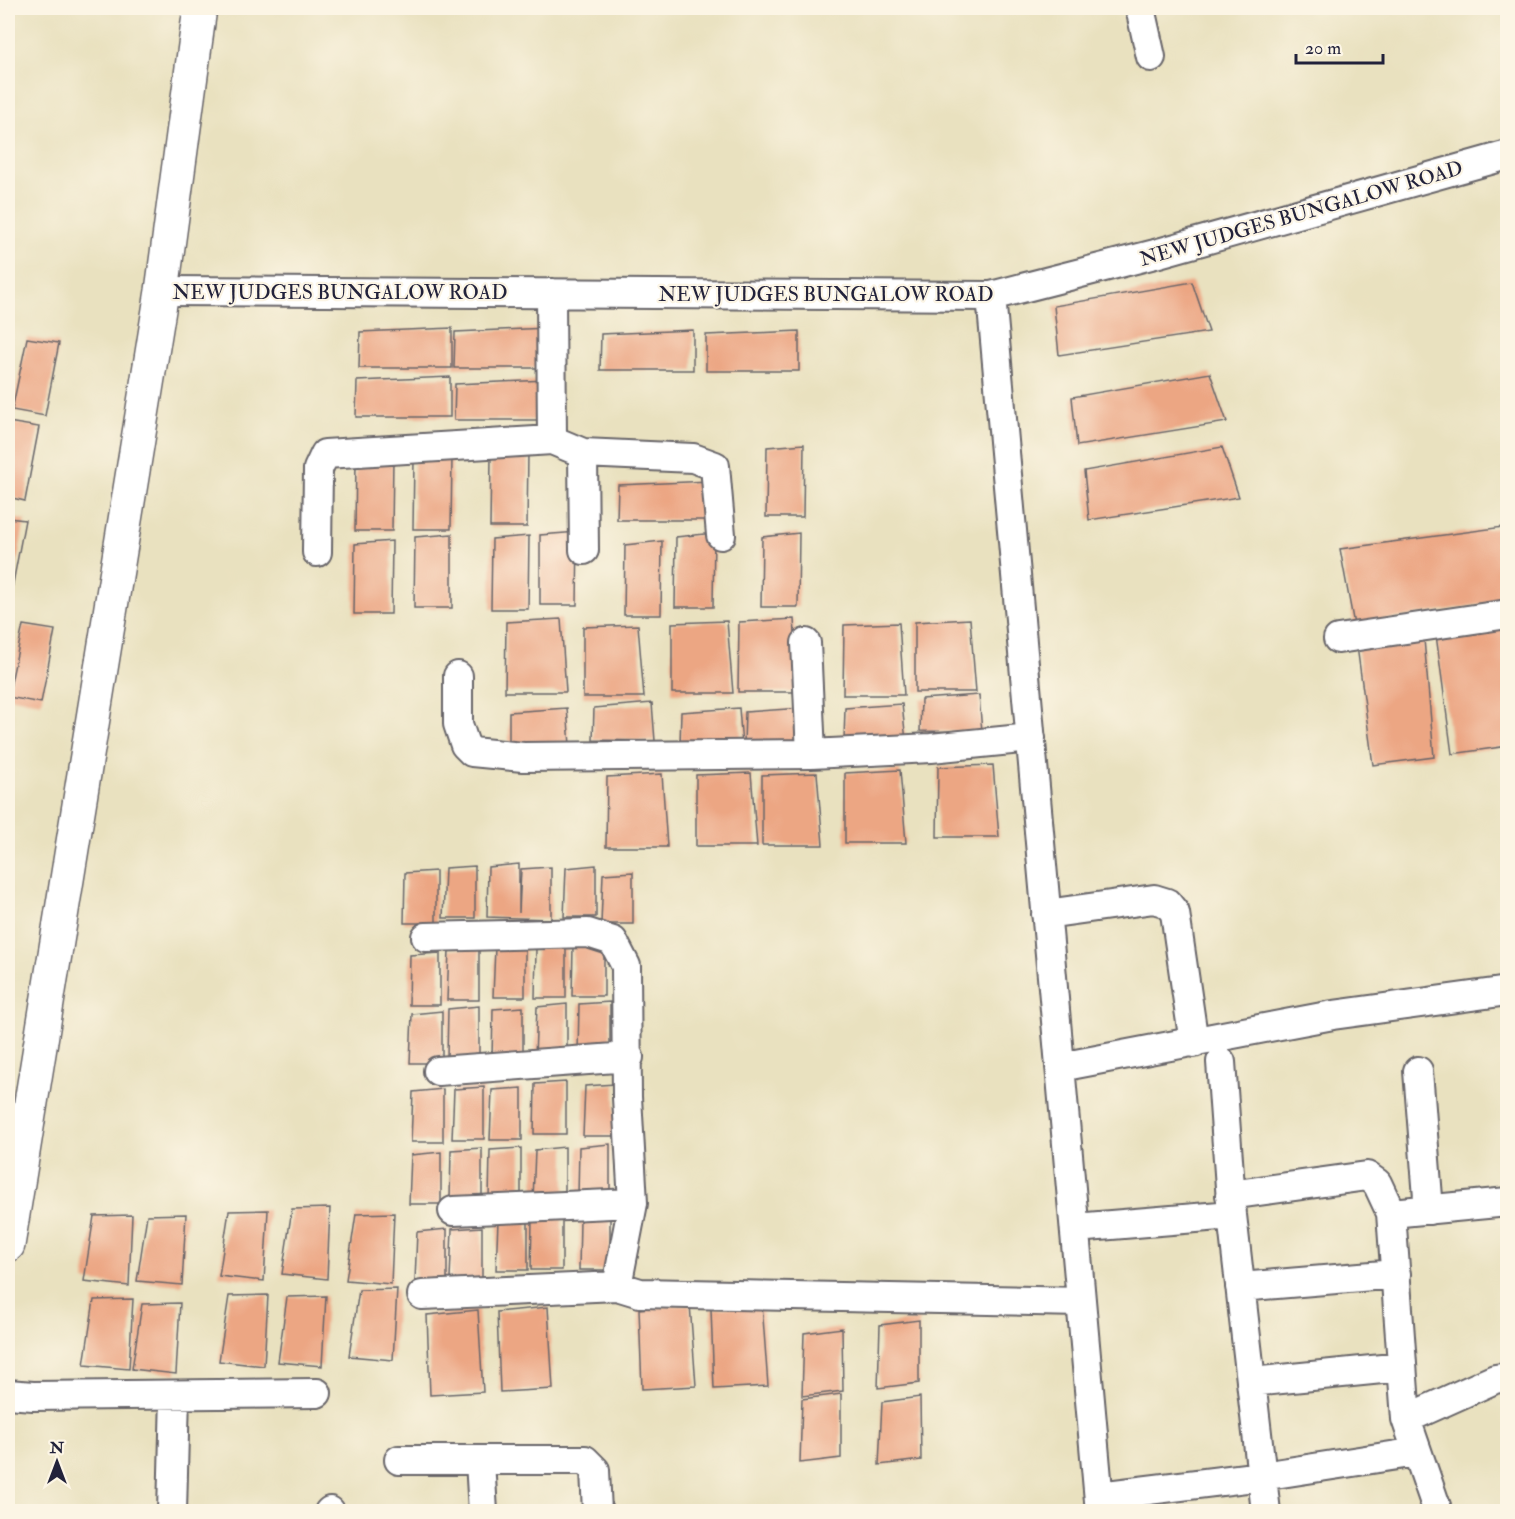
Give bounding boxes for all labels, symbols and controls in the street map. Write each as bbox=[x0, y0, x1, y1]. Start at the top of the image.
scale bar bbox=[1296, 27, 1383, 65]
text: 20 m bbox=[1305, 37, 1341, 60]
street label: NEW JUDGES BUNGALOW ROAD bbox=[1137, 155, 1466, 272]
street label: NEW JUDGES BUNGALOW ROAD bbox=[172, 280, 508, 305]
street label: NEW JUDGES BUNGALOW ROAD bbox=[658, 282, 994, 307]
north arrow bbox=[27, 1432, 87, 1492]
text: N bbox=[49, 1438, 65, 1458]

